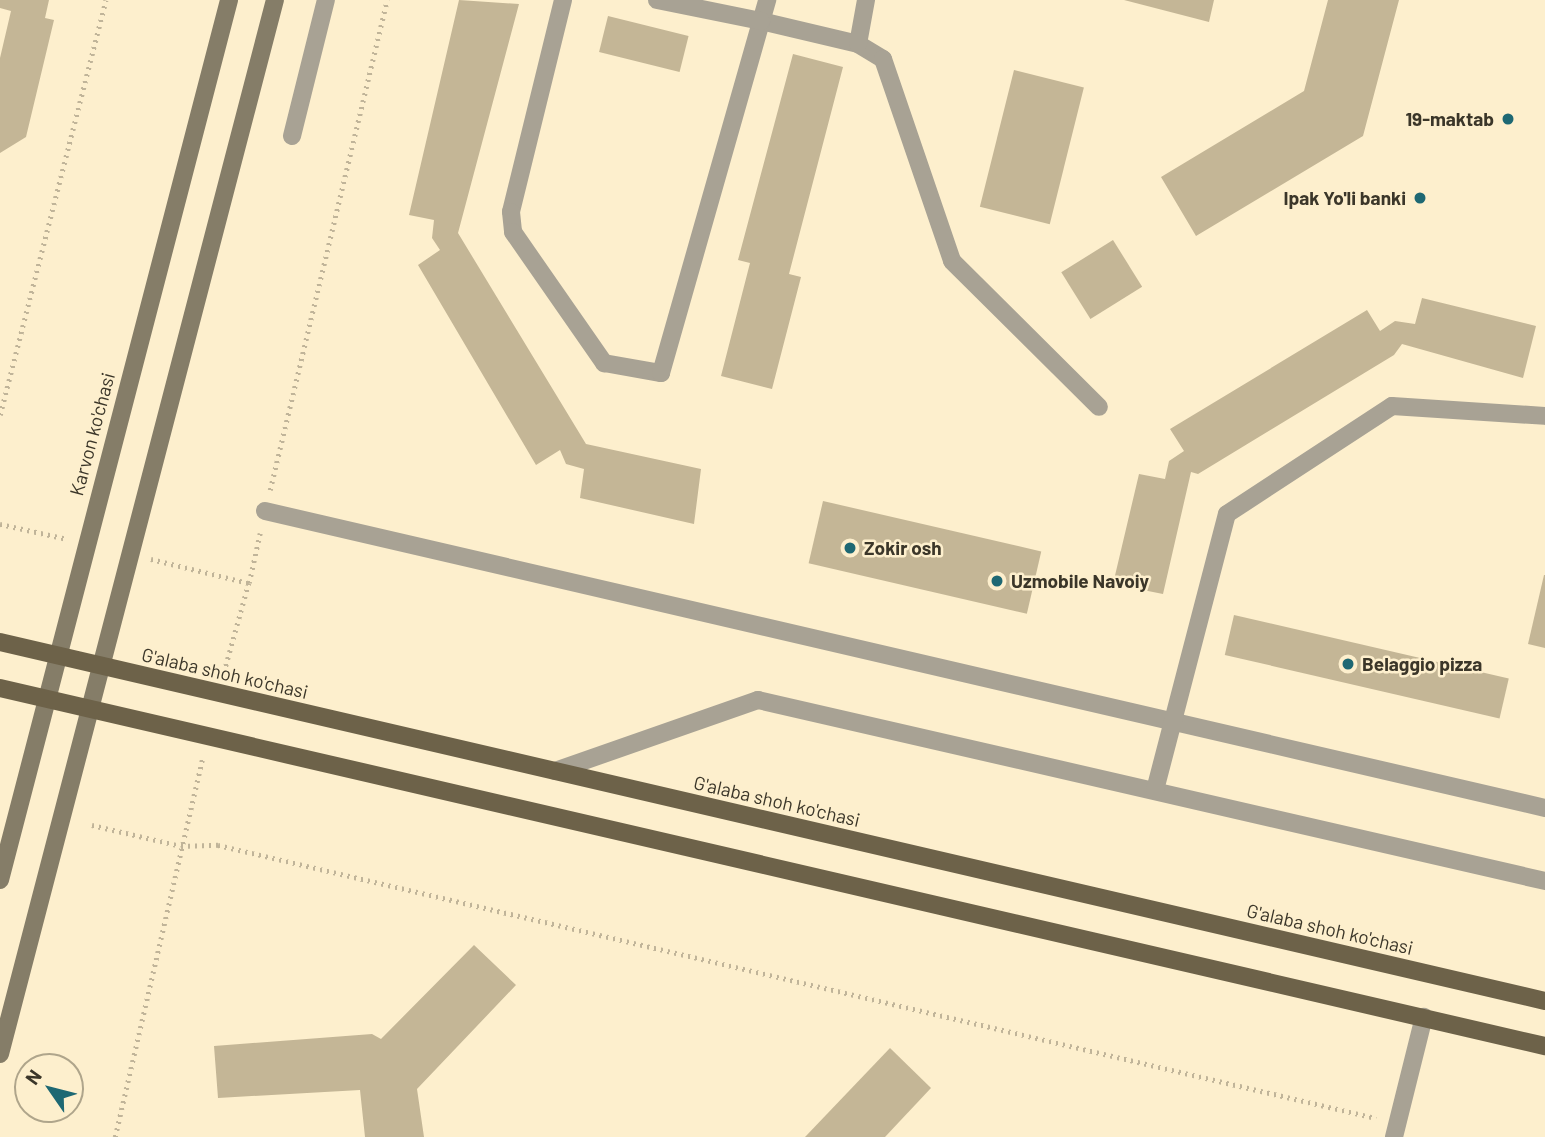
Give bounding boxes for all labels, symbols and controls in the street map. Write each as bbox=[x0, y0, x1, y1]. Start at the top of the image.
place label: 19-maktab bbox=[1405, 108, 1494, 130]
marker: 19-maktab bbox=[1500, 111, 1516, 127]
place label: Ipak Yo'li banki bbox=[1283, 187, 1406, 209]
marker: Ipak Yo'li banki bbox=[1412, 190, 1428, 206]
street label: Karvon ko'chasi bbox=[65, 370, 119, 498]
place label: Zokir osh bbox=[864, 537, 942, 559]
marker: Zokir osh bbox=[842, 540, 858, 556]
place label: Uzmobile Navoiy bbox=[1011, 570, 1149, 592]
marker: Uzmobile Navoiy bbox=[989, 573, 1005, 589]
street label: G'alaba shoh ko'chasi bbox=[140, 643, 310, 703]
place label: Belaggio pizza bbox=[1362, 653, 1482, 675]
marker: Belaggio pizza bbox=[1340, 656, 1356, 672]
street label: G'alaba shoh ko'chasi bbox=[692, 771, 862, 831]
street label: G'alaba shoh ko'chasi bbox=[1245, 899, 1415, 959]
north arrow bbox=[14, 1053, 84, 1123]
text: N bbox=[20, 1065, 46, 1089]

